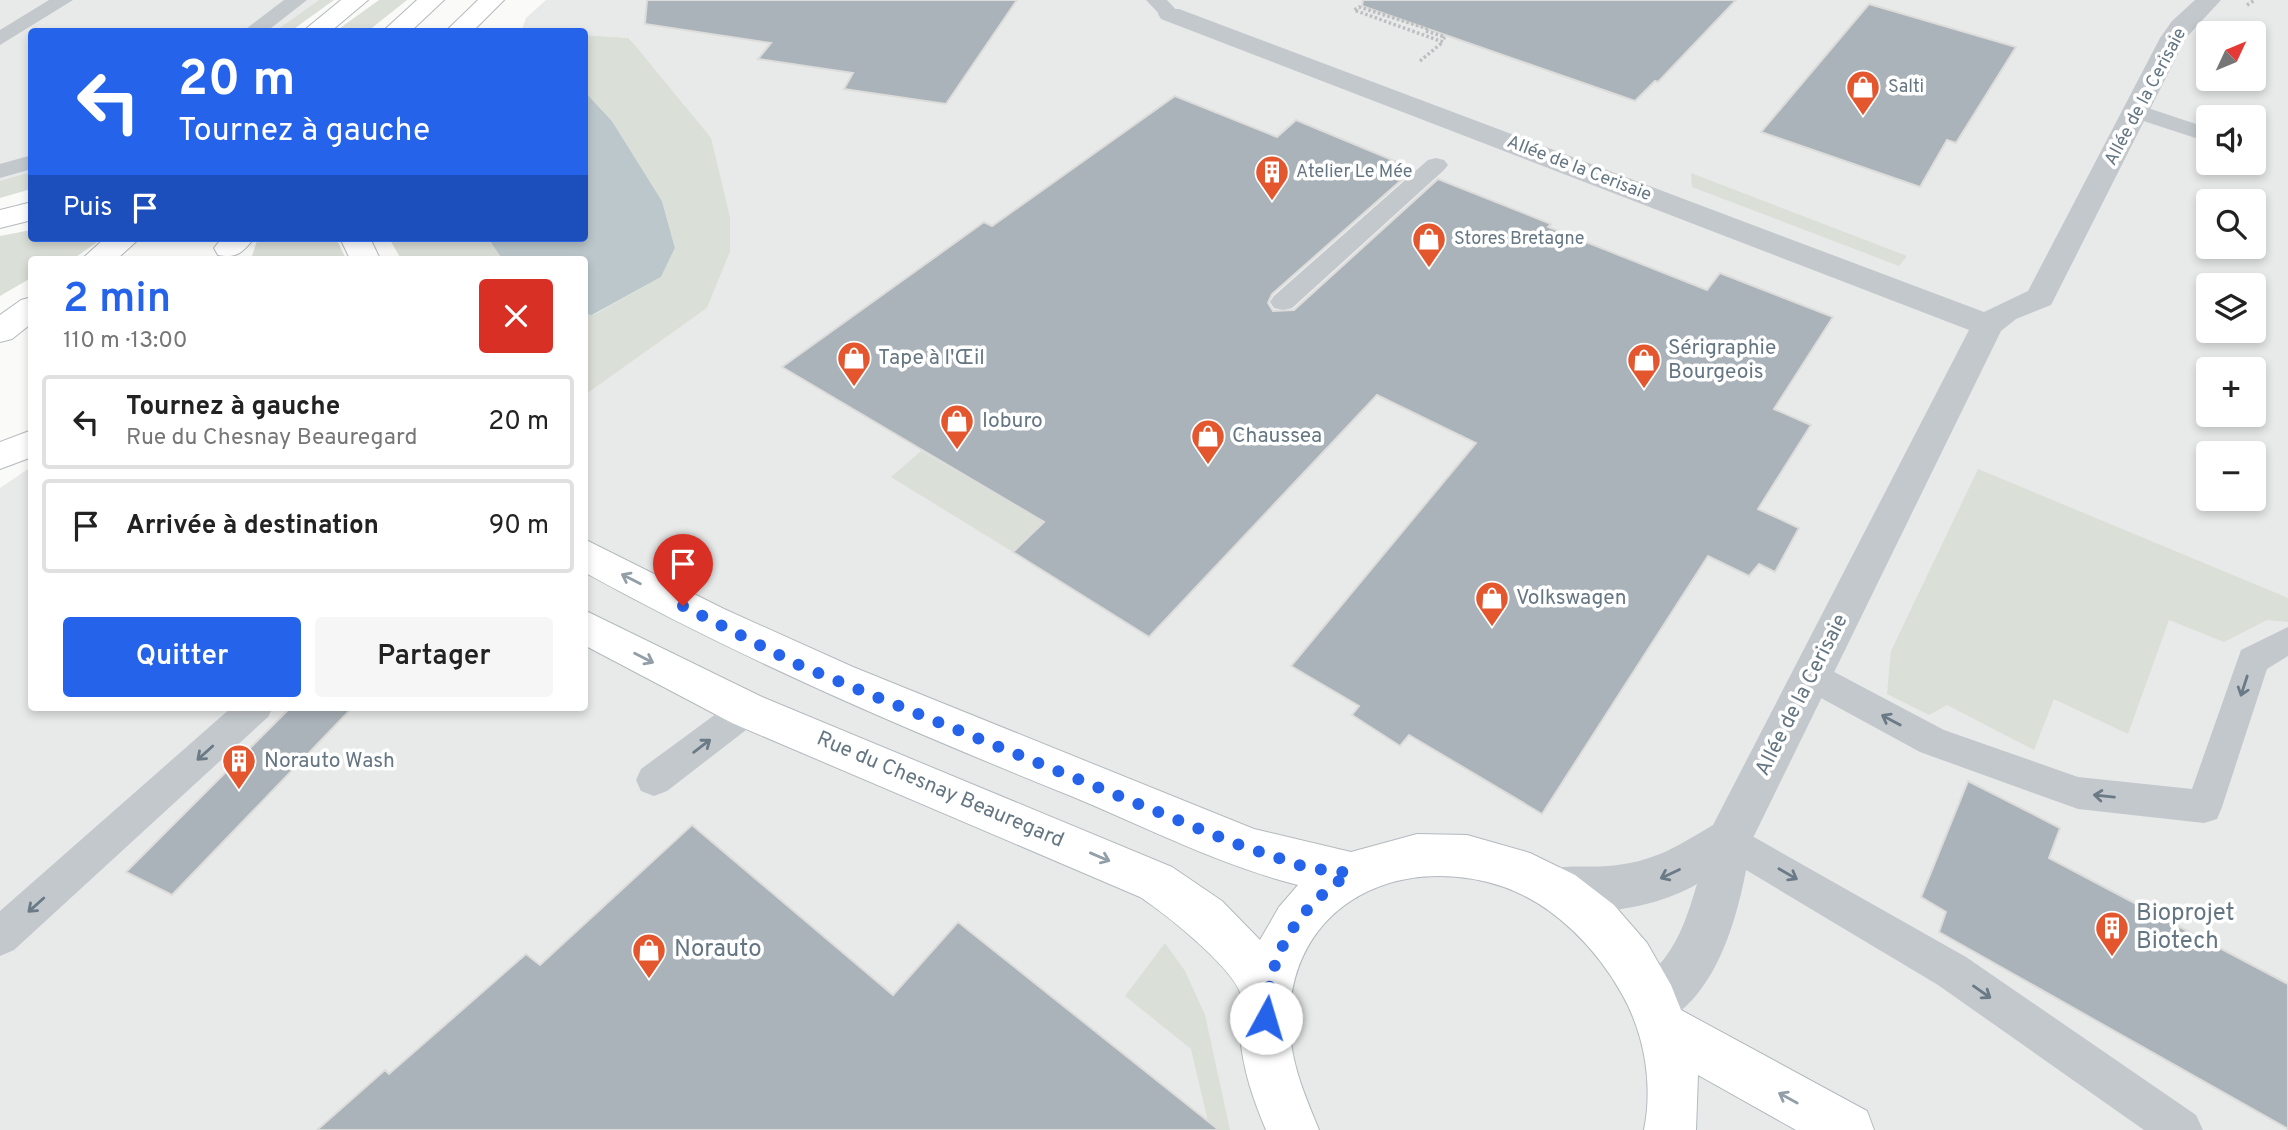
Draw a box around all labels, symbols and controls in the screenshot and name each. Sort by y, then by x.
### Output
north arrow [2196,21,2266,91]
map controls [2196,21,2266,511]
street label: Allée de la Cerisaie [2100,24,2192,170]
text: 20 m [178,51,295,113]
icon: left [63,56,154,147]
shop icon: Salti [1844,68,1882,117]
place label: Salti [1888,76,1924,99]
button: sound [2196,105,2266,175]
text: Tournez à gauche [178,112,430,152]
street label: Allée de la Cerisaie [1504,131,1654,207]
building icon: Atelier Le Mée [1253,153,1291,202]
place label: Atelier Le Mée [1296,161,1413,184]
icon: arrive [126,189,164,227]
button: search [2196,189,2266,259]
text: Puis [63,192,112,225]
shop icon: Stores Bretagne [1410,220,1448,269]
place label: Stores Bretagne [1454,228,1585,251]
button: layers [2196,273,2266,343]
text: 2 min [63,274,171,327]
button: close [479,279,553,353]
text: 110 m · 13:00 [63,327,188,356]
place label: Sérigraphie Bourgeois [1668,335,1776,386]
shop icon: Tape à l'Œil [835,339,873,388]
shop icon: Sérigraphie Bourgeois [1625,341,1663,390]
place label: Tape à l'Œil [878,345,985,372]
button: + [2196,357,2266,427]
text: Tournez à gauche [126,391,340,424]
shop icon: Ioburo [938,402,976,451]
icon: left [67,403,105,441]
text: 20 m [488,406,549,439]
place label: Ioburo [982,408,1043,435]
shop icon: Chaussea [1189,417,1227,466]
place label: Chaussea [1232,423,1322,450]
text: Rue du Chesnay Beauregard [126,424,417,453]
button: − [2196,441,2266,511]
icon: arrive [67,507,105,545]
text: Arrivée à destination [126,510,379,543]
text: 90 m [489,510,549,543]
pin [653,534,713,606]
icon: arrive [664,545,702,583]
one-way arrow [621,572,642,586]
shop icon: Volkswagen [1473,579,1511,628]
place label: Volkswagen [1516,585,1627,612]
street label: Allée de la Cerisaie [1750,609,1854,781]
button: Quitter [63,617,301,697]
button: Partager [315,617,553,697]
one-way arrow [634,652,654,666]
one-way arrow [2237,675,2250,697]
one-way arrow [1881,713,1902,726]
street label: Rue du Chesnay Beauregard [812,726,1068,854]
one-way arrow [692,739,711,754]
building icon: Norauto Wash [220,742,258,791]
one-way arrow [197,744,214,761]
place label: Norauto Wash [264,748,395,775]
one-way arrow [2093,789,2116,802]
one-way arrow [1088,852,1110,865]
one-way arrow [1777,867,1797,881]
one-way arrow [1660,868,1681,882]
one-way arrow [27,897,45,913]
place label: Bioprojet Biotech [2136,899,2235,957]
building icon: Bioprojet Biotech [2093,909,2131,958]
shop icon: Norauto [630,931,668,980]
place label: Norauto [674,935,762,965]
position arrow [1229,981,1303,1055]
one-way arrow [1972,985,1991,999]
one-way arrow [1778,1091,1798,1105]

